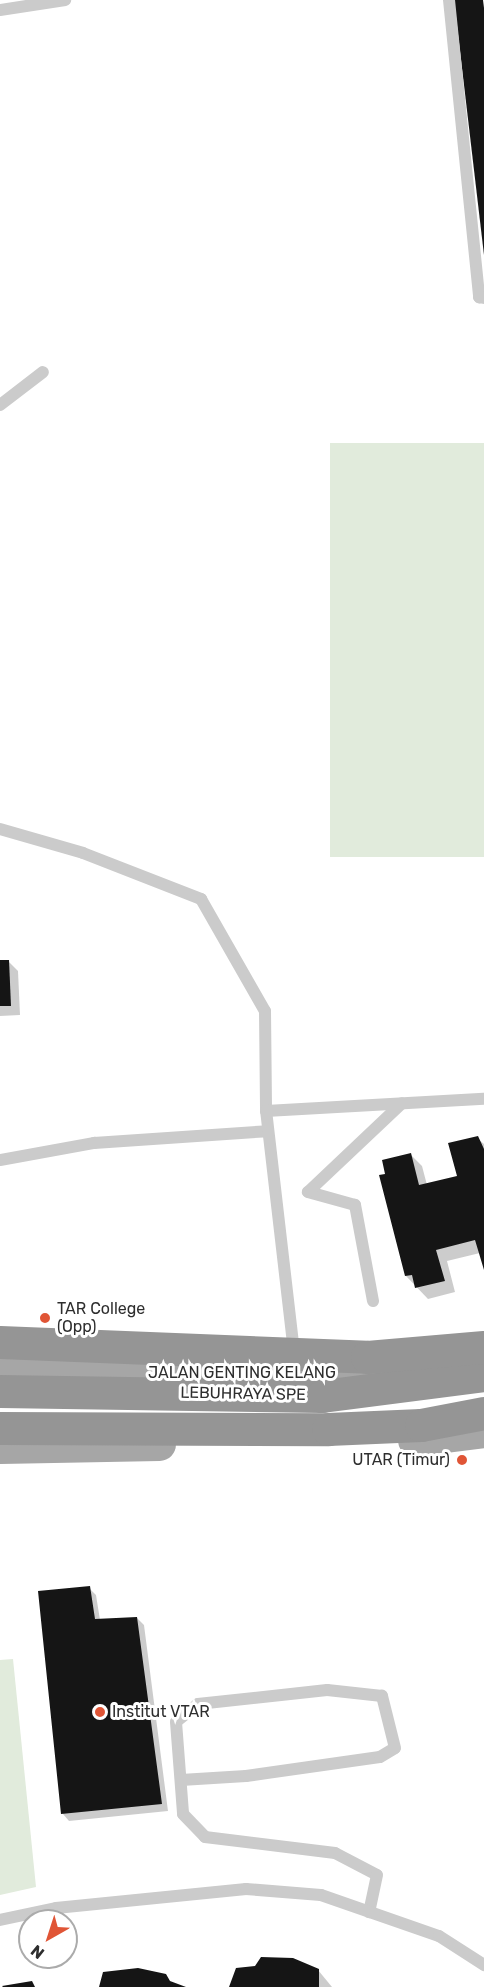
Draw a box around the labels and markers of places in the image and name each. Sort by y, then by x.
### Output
place label: TAR College (Opp) [57,1299,145,1337]
marker: TAR College (Opp) [38,1311,52,1325]
place label: UTAR (Timur) [352,1450,450,1470]
marker: UTAR (Timur) [455,1453,469,1467]
place label: Institut VTAR [112,1702,210,1722]
marker: Institut VTAR [93,1705,107,1719]

